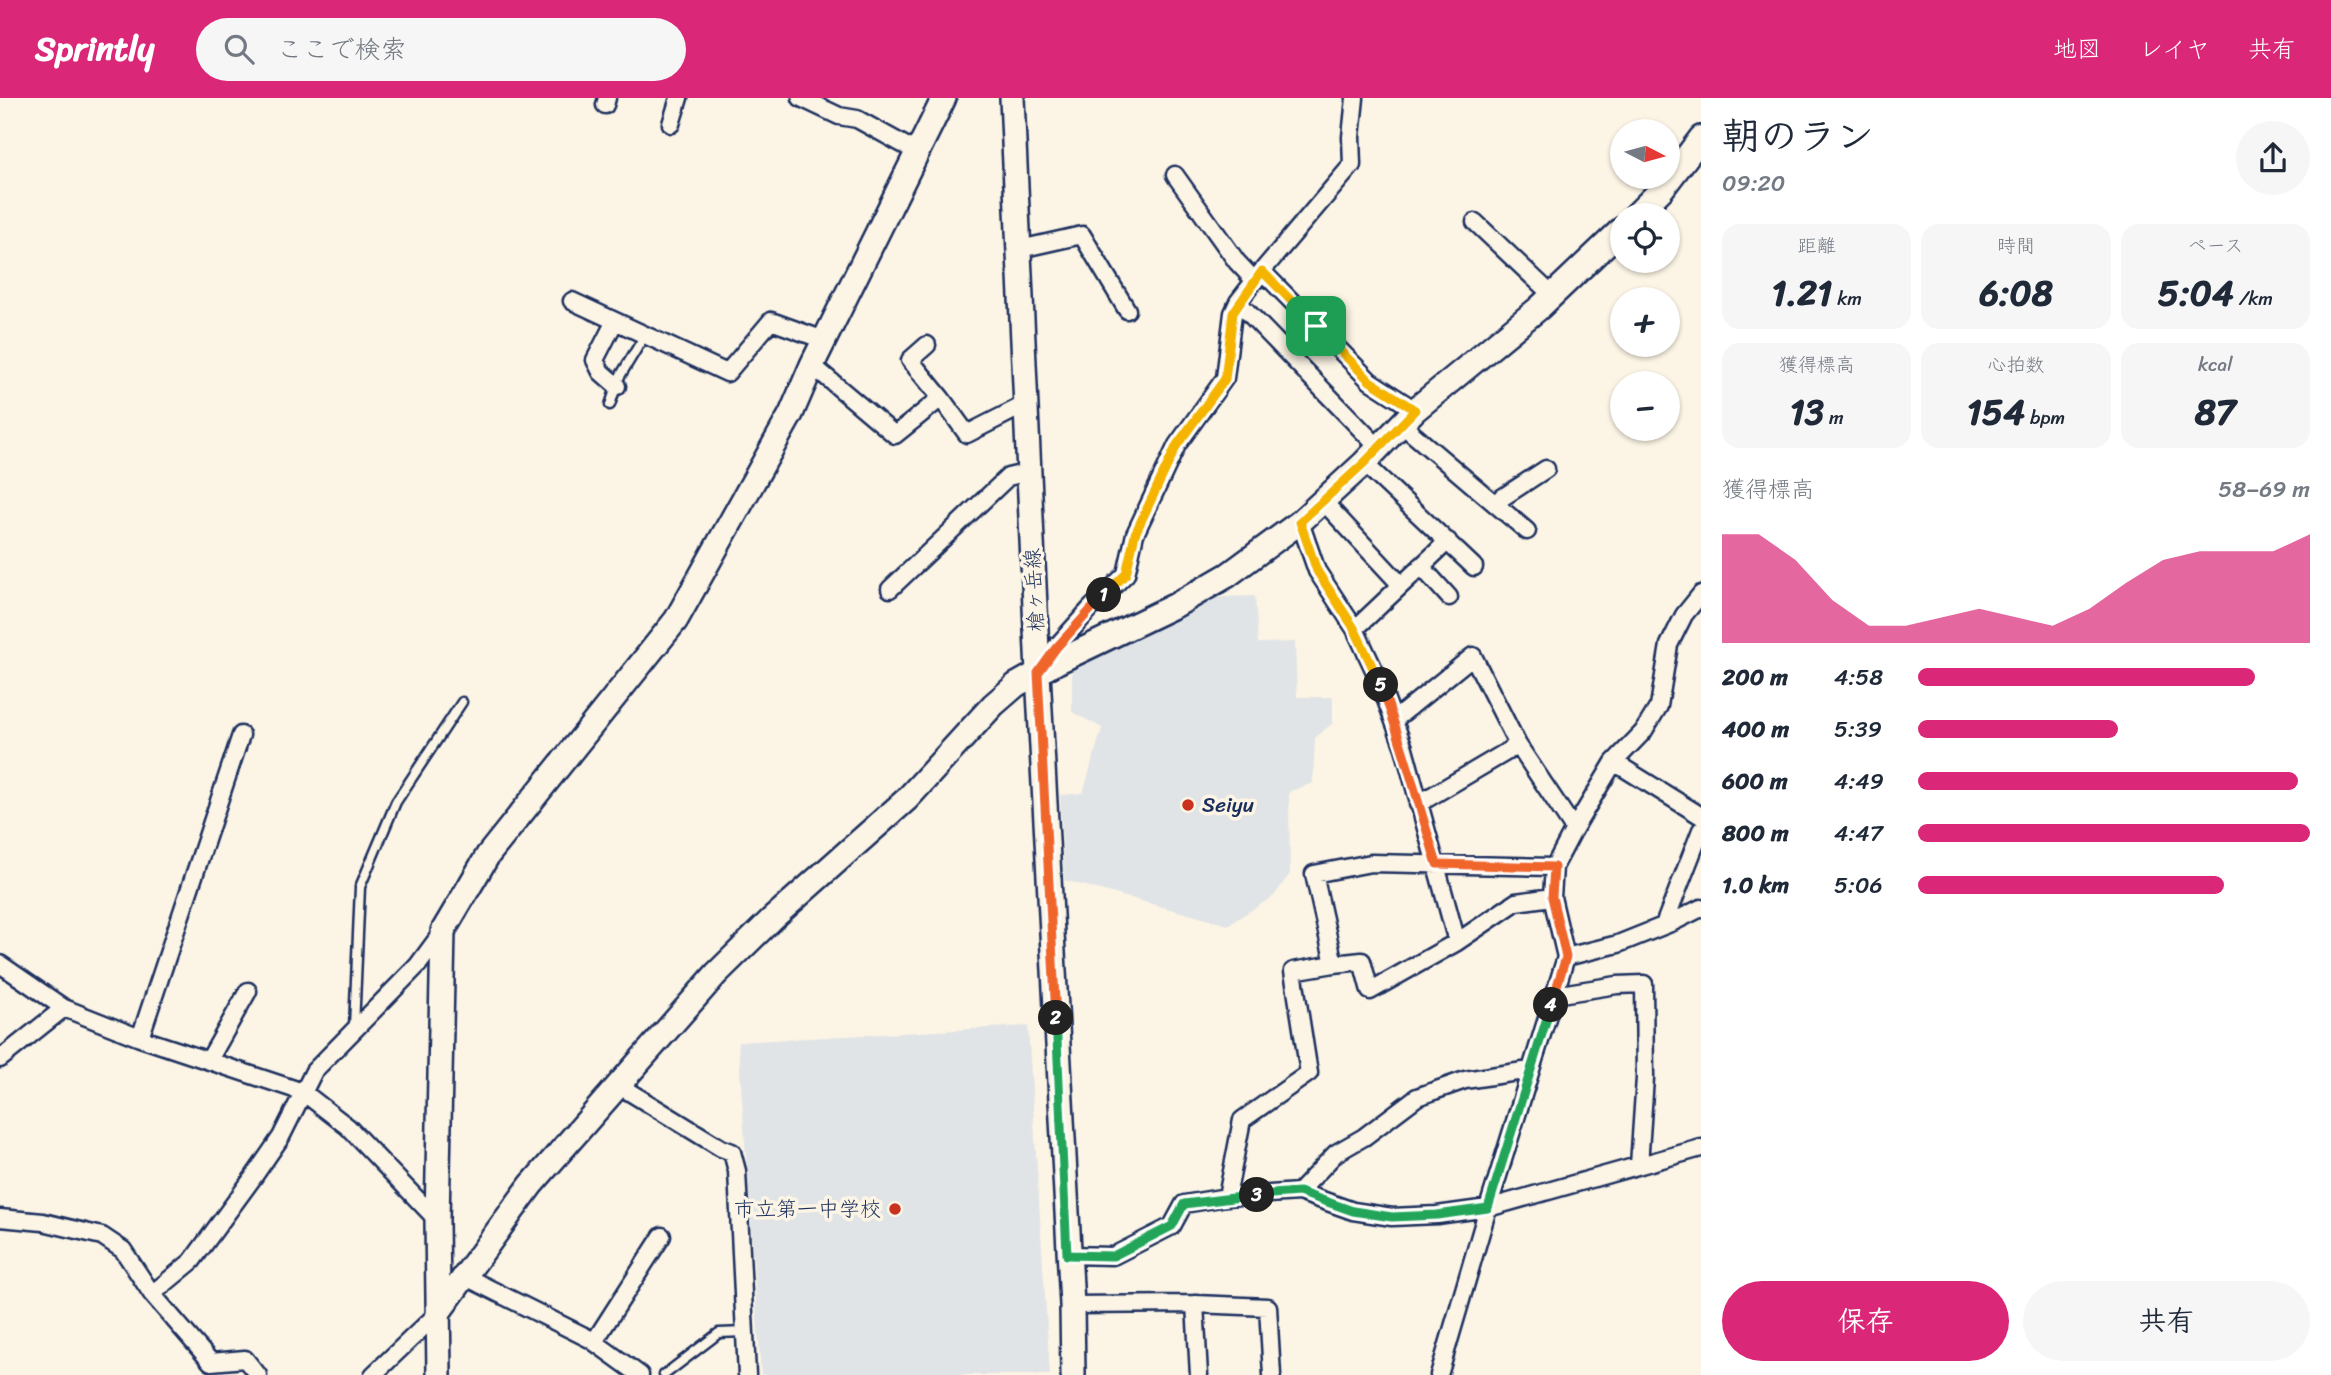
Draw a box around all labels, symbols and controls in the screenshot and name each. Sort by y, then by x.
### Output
search box [196,18,686,81]
text: Sprintly [35,20,154,78]
text: ここで検索 [276,26,406,72]
text: 地図 [2053,28,2101,70]
text: レイヤ [2139,28,2210,70]
text: 共有 [2248,28,2296,70]
icon: search [220,30,258,68]
text: 朝のラン [1722,103,1874,170]
north arrow [1610,119,1680,189]
map controls [1610,119,1680,441]
button: share [2236,121,2310,195]
text: 09:20 [1722,163,1785,204]
button: locate [1610,203,1680,273]
text: 距離 [1798,229,1836,262]
text: 時間 [1997,229,2035,262]
text: ペース [2187,229,2243,262]
text: 1.21 [1771,262,1832,324]
text: 6:08 [1979,262,2053,324]
text: 5:04 [2158,262,2234,324]
text: km [1832,282,1862,315]
text: /km [2234,282,2273,315]
button: + [1610,287,1680,357]
pin [1286,296,1346,356]
icon: arrive [1297,307,1335,345]
text: 獲得標高 [1779,348,1855,381]
text: 心拍数 [1987,348,2045,381]
text: kcal [2198,348,2233,381]
button: − [1610,371,1680,441]
text: 13 [1790,381,1824,443]
text: 154 [1967,381,2025,443]
text: 87 [2195,381,2236,443]
text: m [1824,401,1844,434]
text: bpm [2025,401,2065,434]
text: 獲得標高 [1722,469,1814,510]
text: 58–69 m [2218,469,2310,510]
street label: 槍ヶ岳線 [1013,547,1055,633]
pin: 1 [1086,578,1122,612]
text: 1 [1099,578,1108,611]
text: 200 m [1722,657,1788,698]
text: 4:58 [1834,657,1883,698]
pin: 5 [1364,668,1398,702]
text: 5 [1375,668,1386,701]
text: 400 m [1722,709,1789,750]
text: 5:39 [1834,709,1882,750]
text: 600 m [1722,761,1788,802]
text: 4:49 [1834,761,1884,802]
place label: Seiyu [1202,786,1254,824]
marker: Seiyu [1180,797,1196,813]
text: 800 m [1722,813,1789,854]
text: 4:47 [1834,813,1883,854]
text: 1.0 km [1722,865,1789,906]
text: 5:06 [1834,865,1883,906]
pin: 4 [1534,988,1568,1023]
text: 4 [1545,988,1556,1021]
pin: 2 [1038,1000,1074,1035]
text: 2 [1050,1001,1061,1034]
pin: 3 [1240,1178,1274,1212]
text: 3 [1251,1178,1262,1211]
place label: 市立第一中学校 [734,1190,881,1228]
marker: 市立第一中学校 [887,1201,903,1217]
button: 保存 [1722,1281,2009,1361]
button: 共有 [2023,1281,2310,1361]

